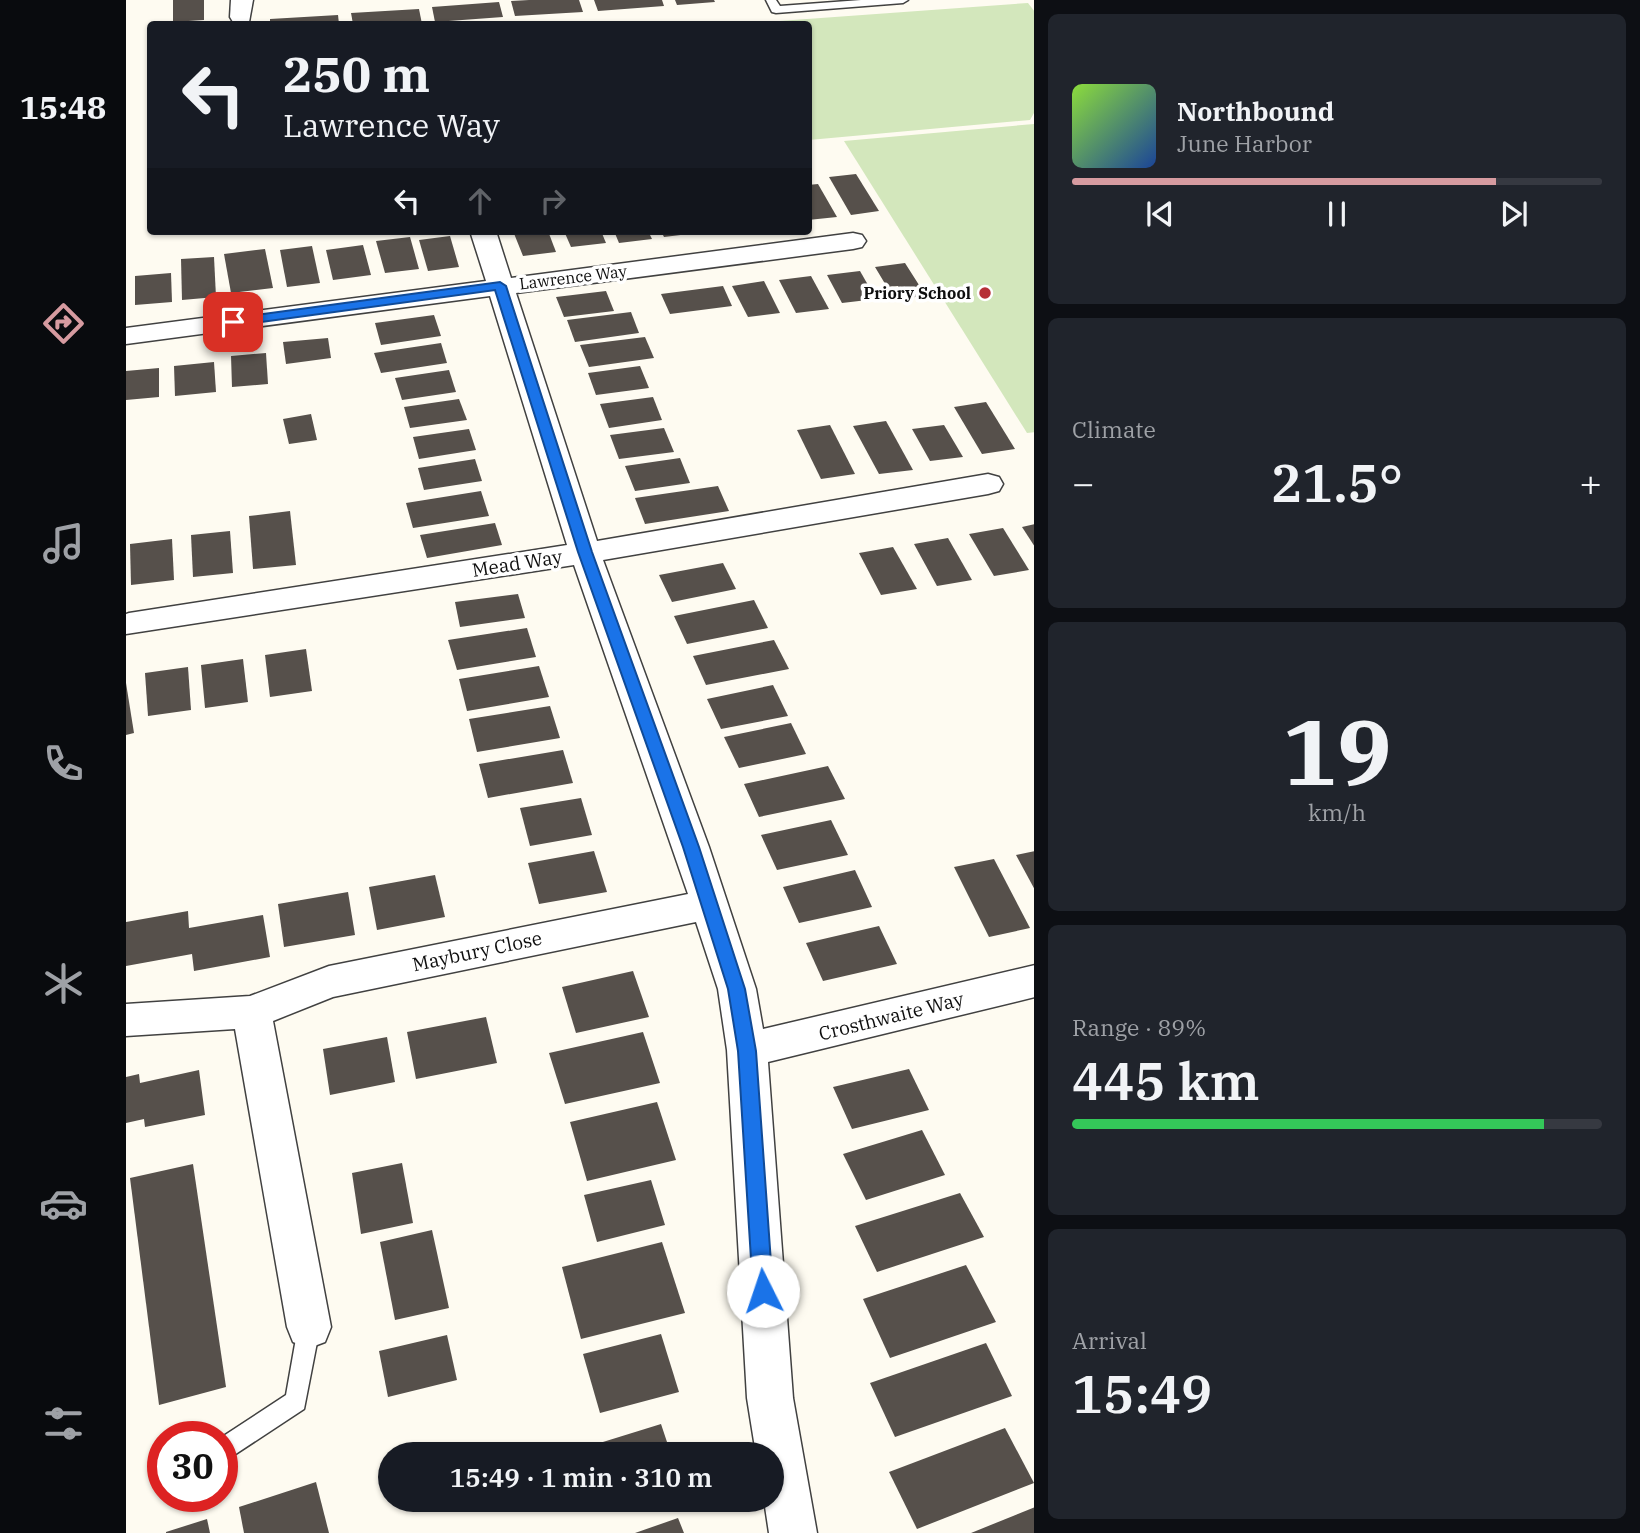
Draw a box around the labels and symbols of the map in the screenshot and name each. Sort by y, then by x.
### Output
street label: Lawrence Way [518,260,628,294]
place label: Priory School [863,283,971,303]
marker: Priory School [977,285,993,301]
pin [203,292,263,352]
street label: Mead Way [470,544,565,582]
street label: Maybury Close [410,926,544,976]
street label: Crosthwaite Way [816,986,967,1046]
position arrow [726,1254,800,1328]
speed limit sign: 30 [147,1421,238,1512]

